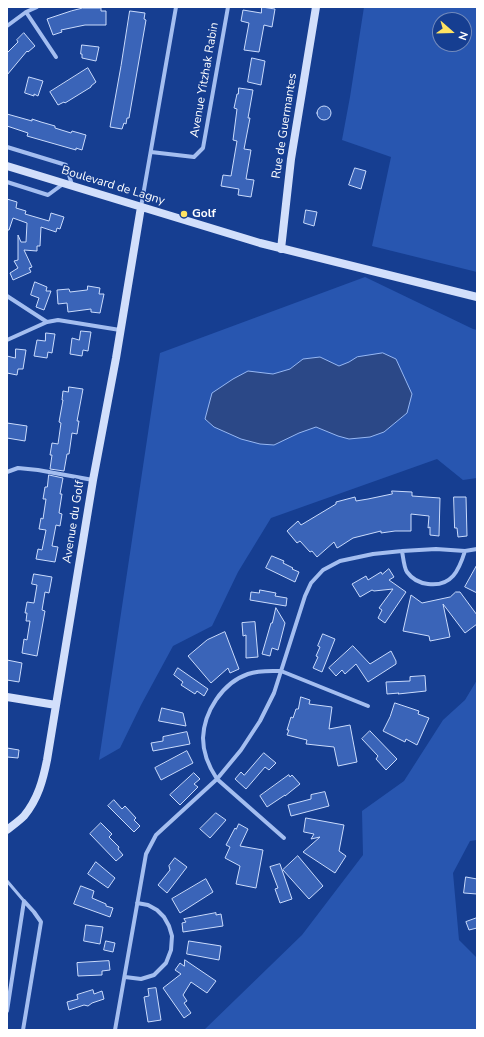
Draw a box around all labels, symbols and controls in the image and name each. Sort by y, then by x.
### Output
north arrow [432,12,472,52]
street label: Avenue Yitzhak Rabin [188,21,222,139]
text: N [454,29,471,42]
street label: Rue de Guermantes [270,72,300,180]
street label: Boulevard de Lagny [60,163,166,209]
place label: Golf [192,207,216,221]
marker: Golf [179,209,189,219]
street label: Avenue du Golf [60,480,88,564]

